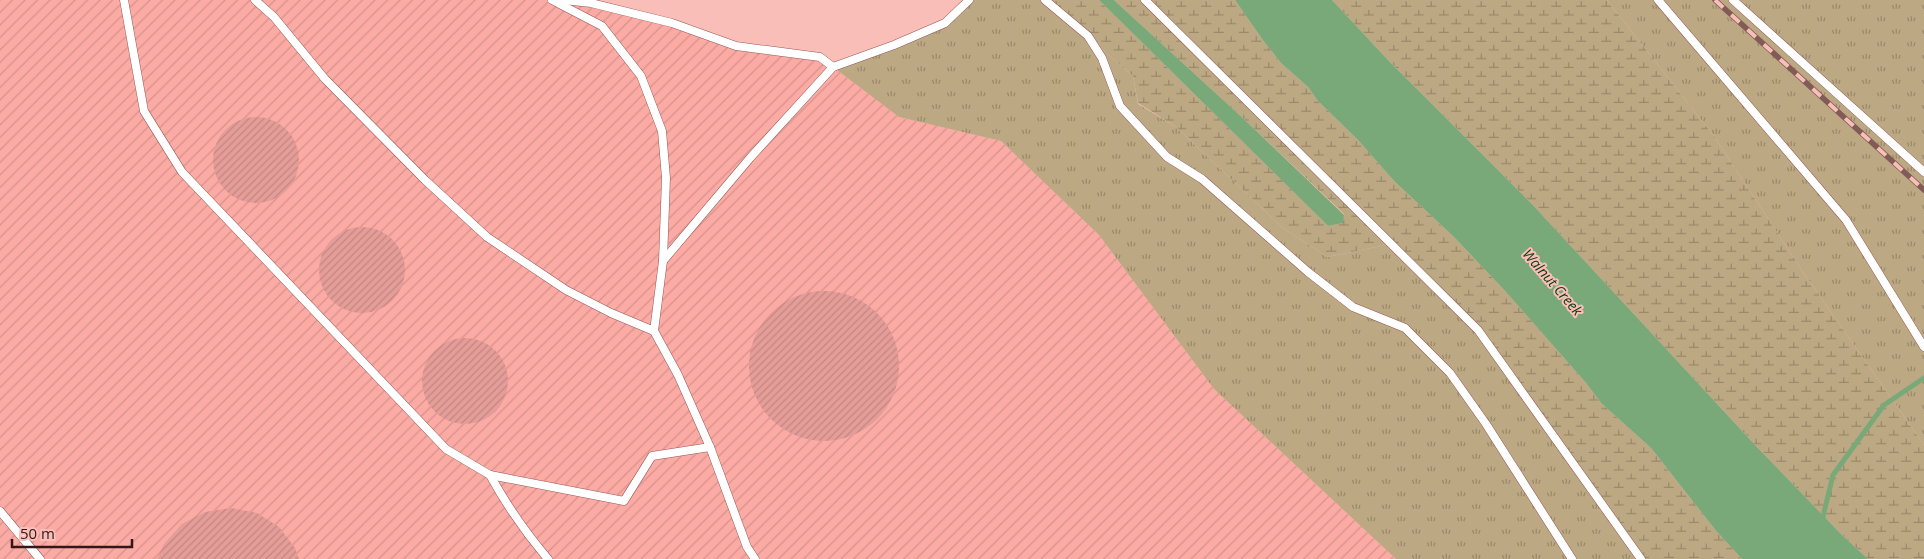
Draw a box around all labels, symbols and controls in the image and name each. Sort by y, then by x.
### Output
water label: Walnut Creek [1519,245,1588,320]
scale bar [12,516,132,548]
text: 50 m [20,523,55,543]

